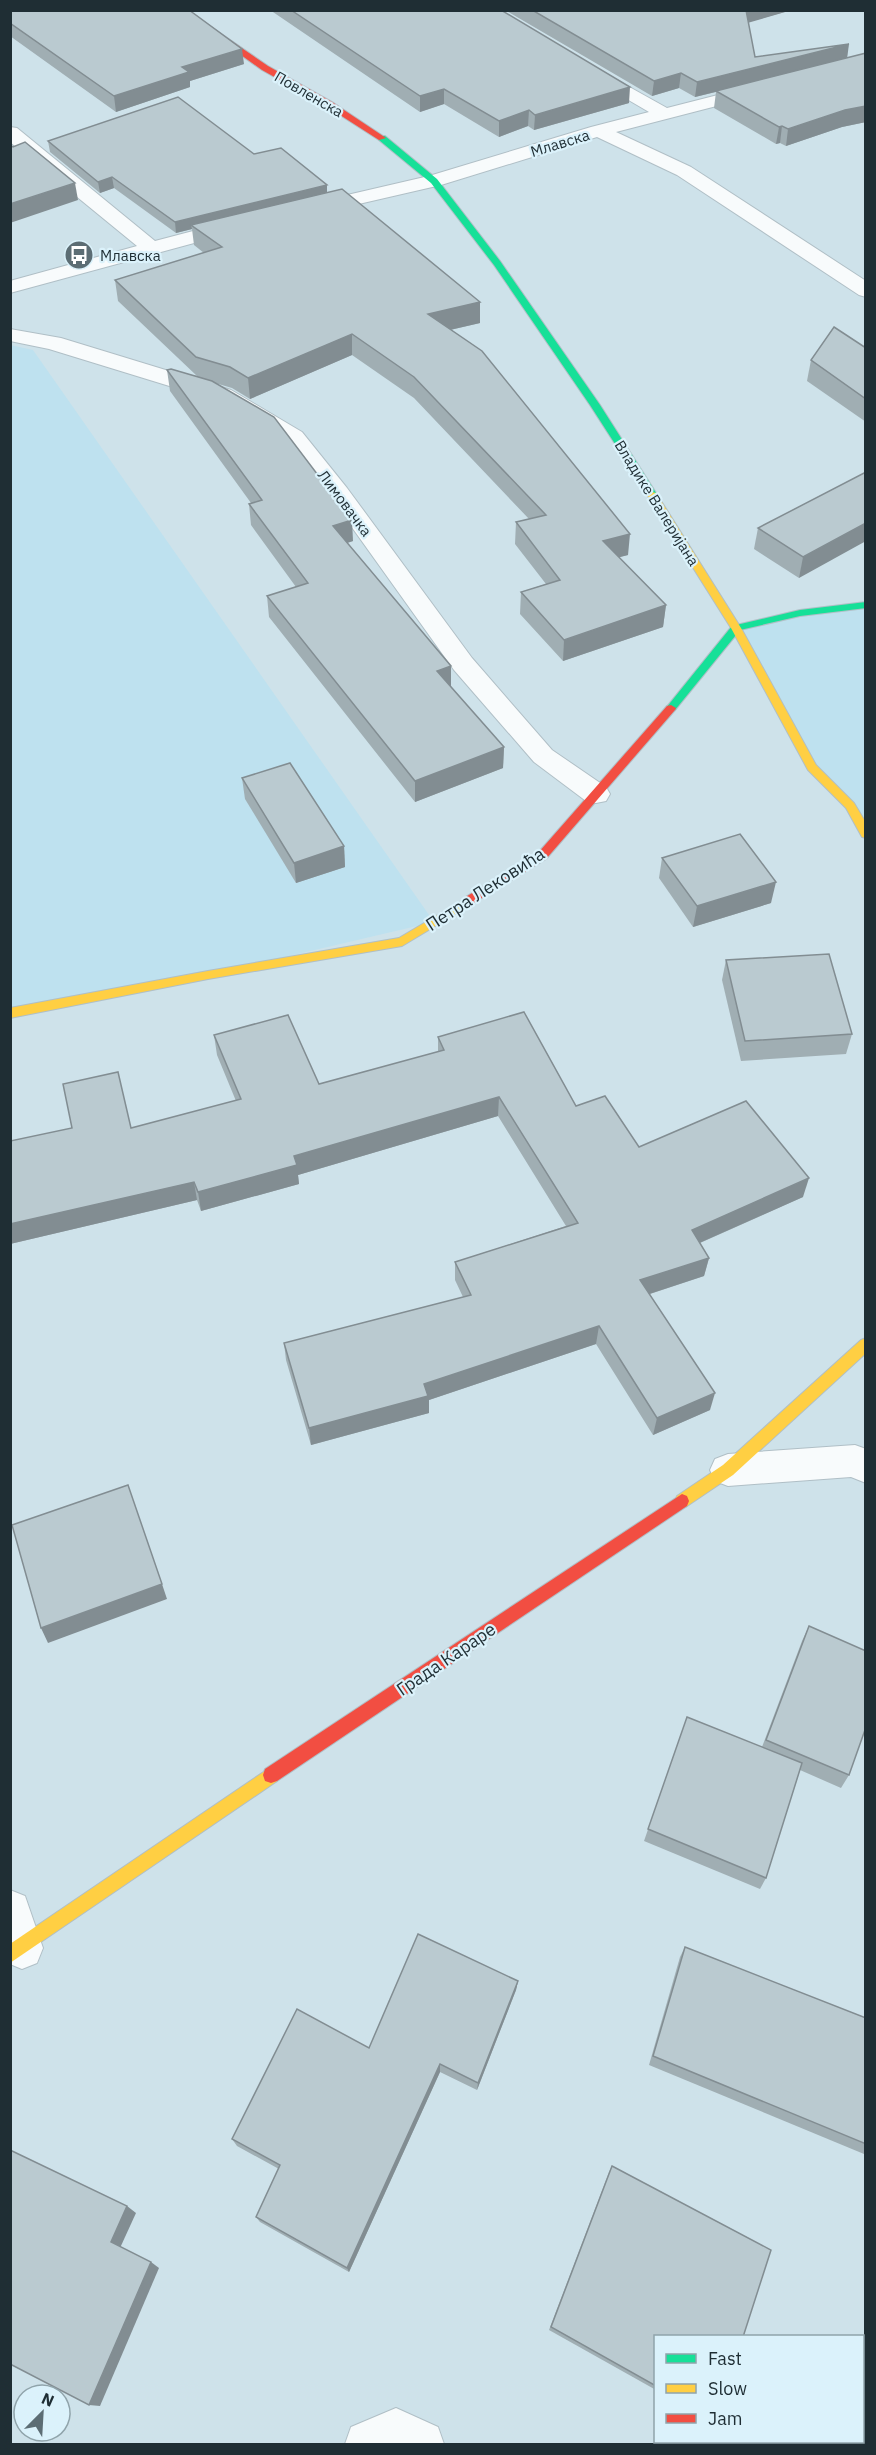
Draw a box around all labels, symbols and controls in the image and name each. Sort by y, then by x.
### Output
street label: Повленска [271,67,347,121]
street label: Млавска [528,125,592,161]
bus stop icon: Млавска [63,239,95,271]
place label: Млавска [100,246,161,265]
street label: Владике Валеријана [611,437,703,569]
street label: Лимовачка [314,466,376,540]
street label: Петра Лековића [421,842,549,936]
street label: Града Караре [392,1617,500,1701]
legend [654,2335,864,2443]
text: Fast [708,2347,742,2370]
text: Slow [708,2377,747,2400]
north arrow [12,2383,72,2443]
text: N [39,2388,57,2411]
text: Jam [708,2407,743,2430]

